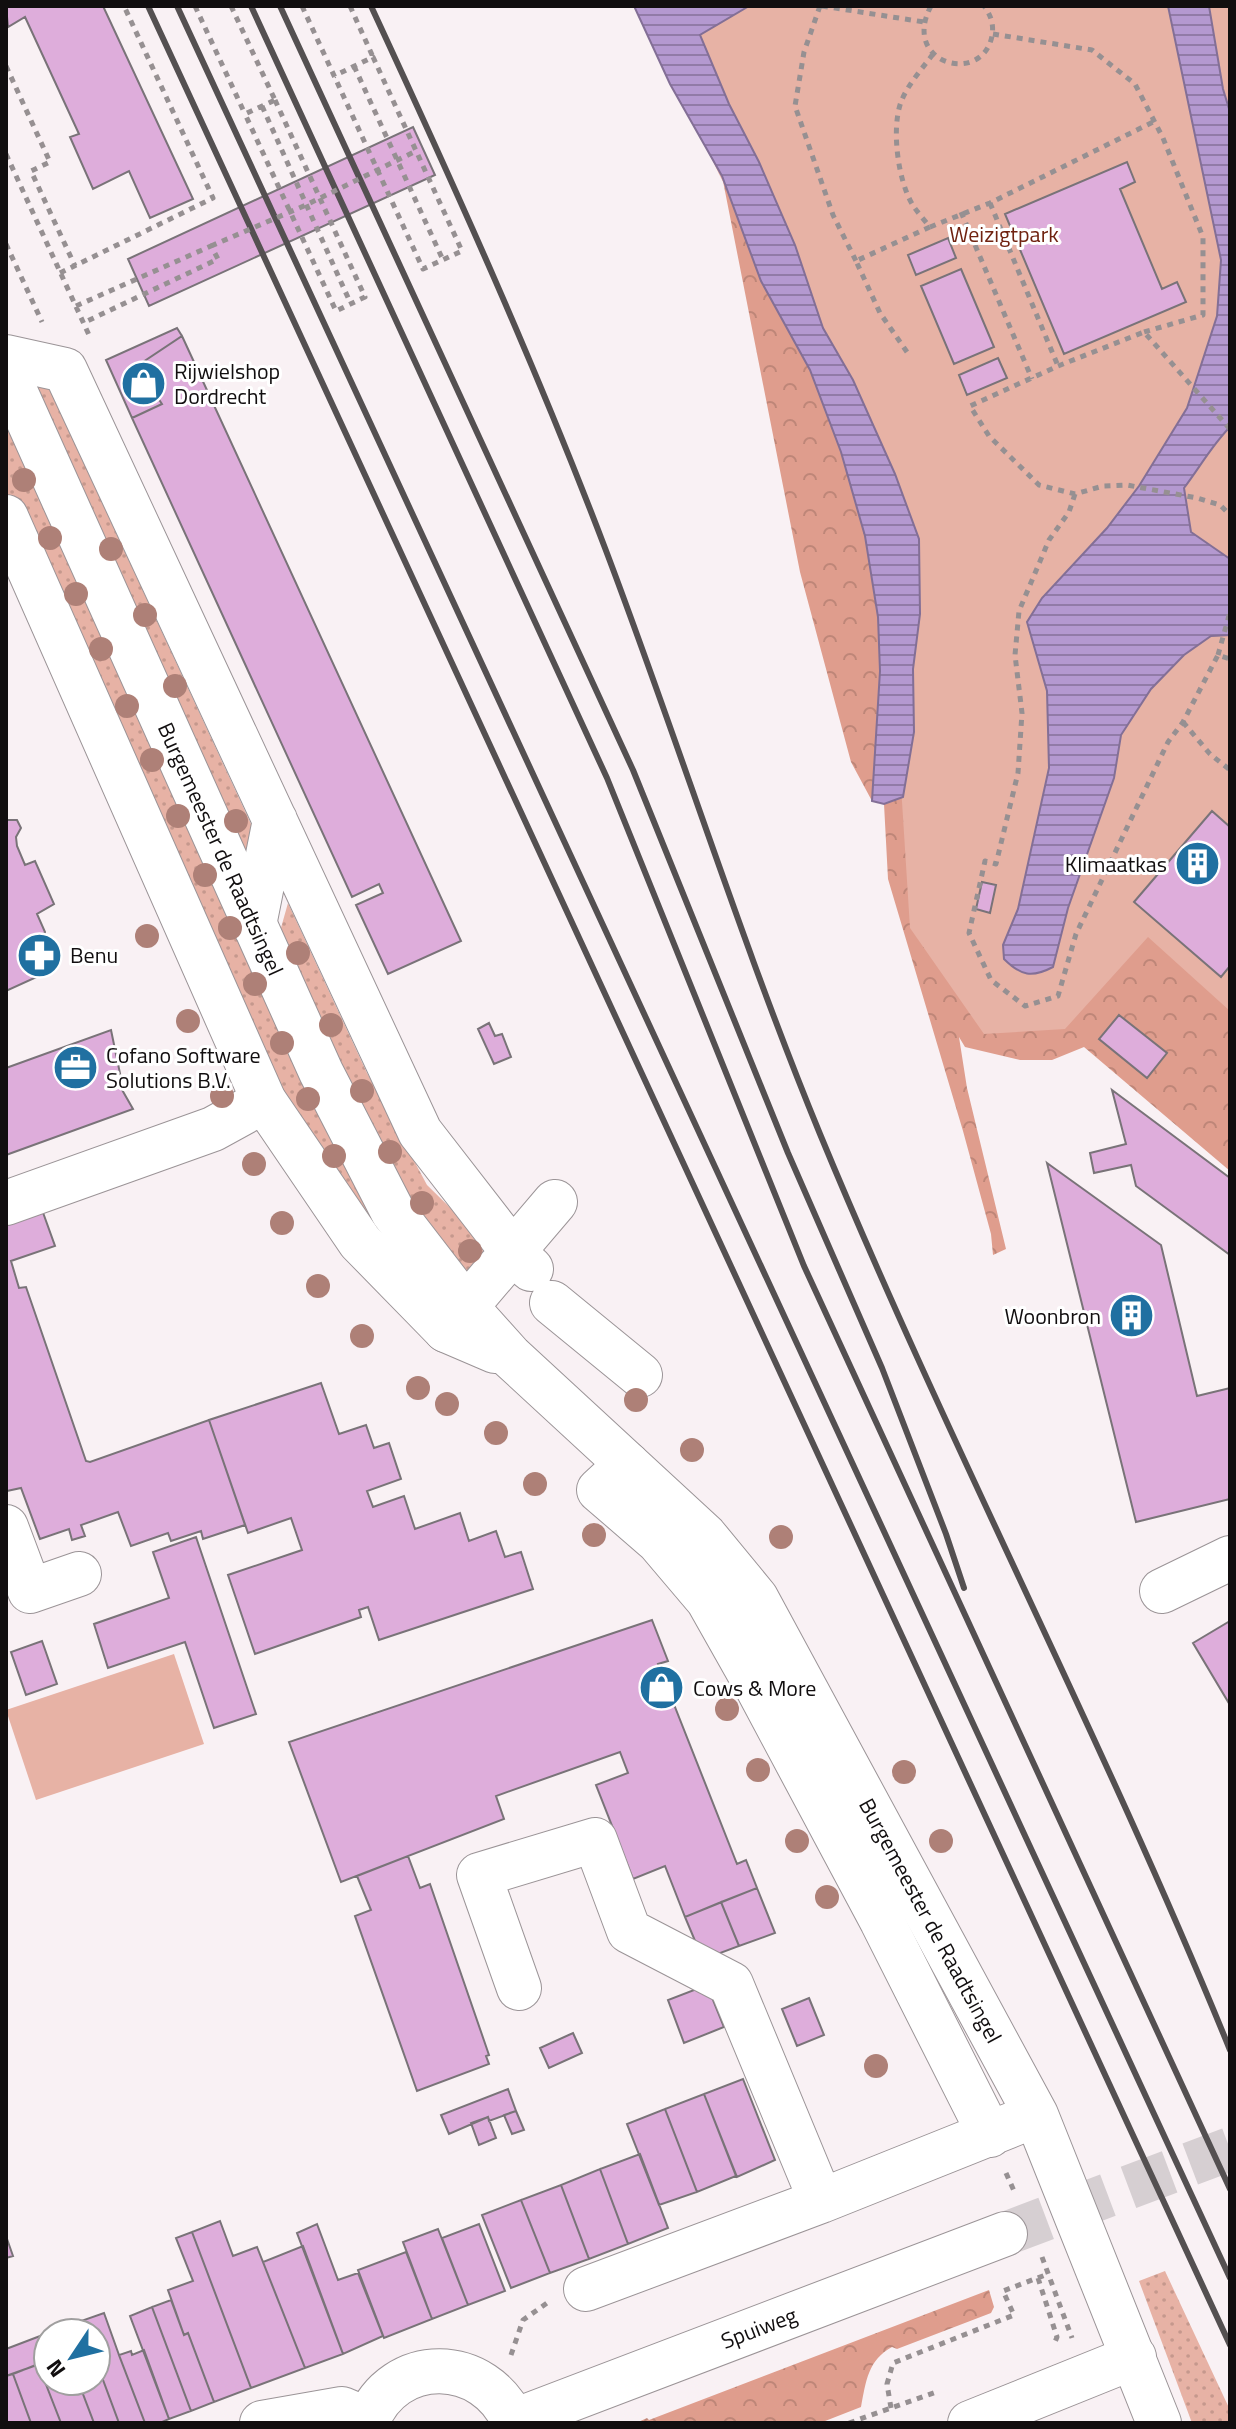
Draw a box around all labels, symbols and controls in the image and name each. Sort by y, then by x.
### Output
park label: Weizigtpark [949,217,1059,251]
place label: Rijwielshop Dordrecht [174,354,280,413]
shop icon: Rijwielshop Dordrecht [119,360,167,408]
street label: Burgemeester de Raadtsingel [149,717,293,981]
building icon: Klimaatkas [1174,840,1222,888]
place label: Klimaatkas [1065,847,1167,881]
pharmacy icon: Benu [15,931,63,979]
place label: Benu [70,938,118,972]
place label: Cofano Software Solutions B.V. [106,1038,261,1097]
office icon: Cofano Software Solutions B.V. [51,1044,99,1092]
building icon: Woonbron [1108,1292,1156,1340]
place label: Woonbron [1005,1299,1101,1333]
shop icon: Cows & More [638,1664,686,1712]
place label: Cows & More [693,1671,816,1705]
street label: Burgemeester de Raadtsingel [850,1792,1011,2049]
street label: Spuiweg [716,2298,802,2358]
north arrow [32,2317,112,2397]
text: N [37,2352,74,2384]

